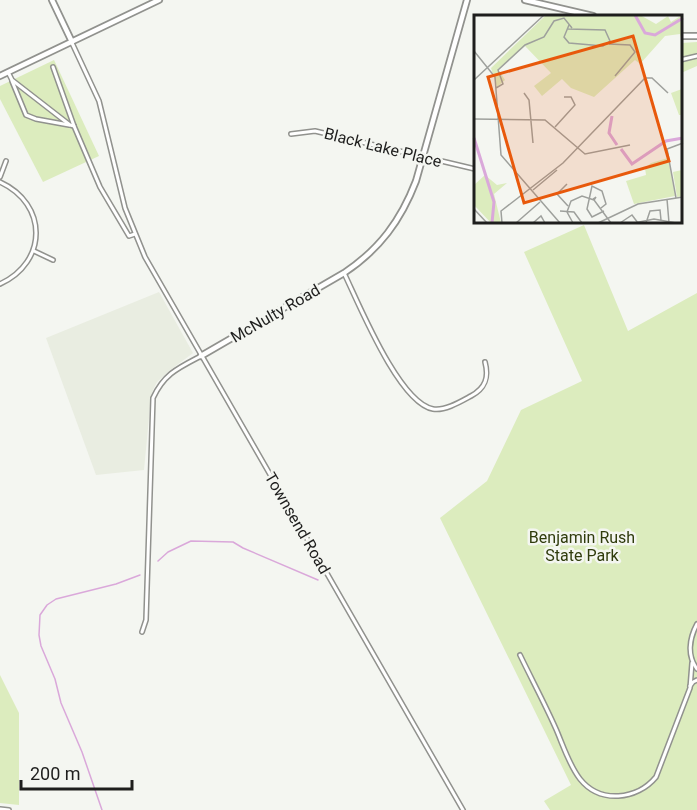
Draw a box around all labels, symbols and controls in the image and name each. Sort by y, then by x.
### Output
inset map [474,15,682,224]
street label: Black Lake Place [322,124,444,171]
street label: McNulty Road [227,280,323,347]
street label: Townsend Road [261,469,334,577]
park label: Benjamin Rush State Park [529,528,635,565]
scale bar [21,753,132,791]
text: 200 m [30,763,81,784]

